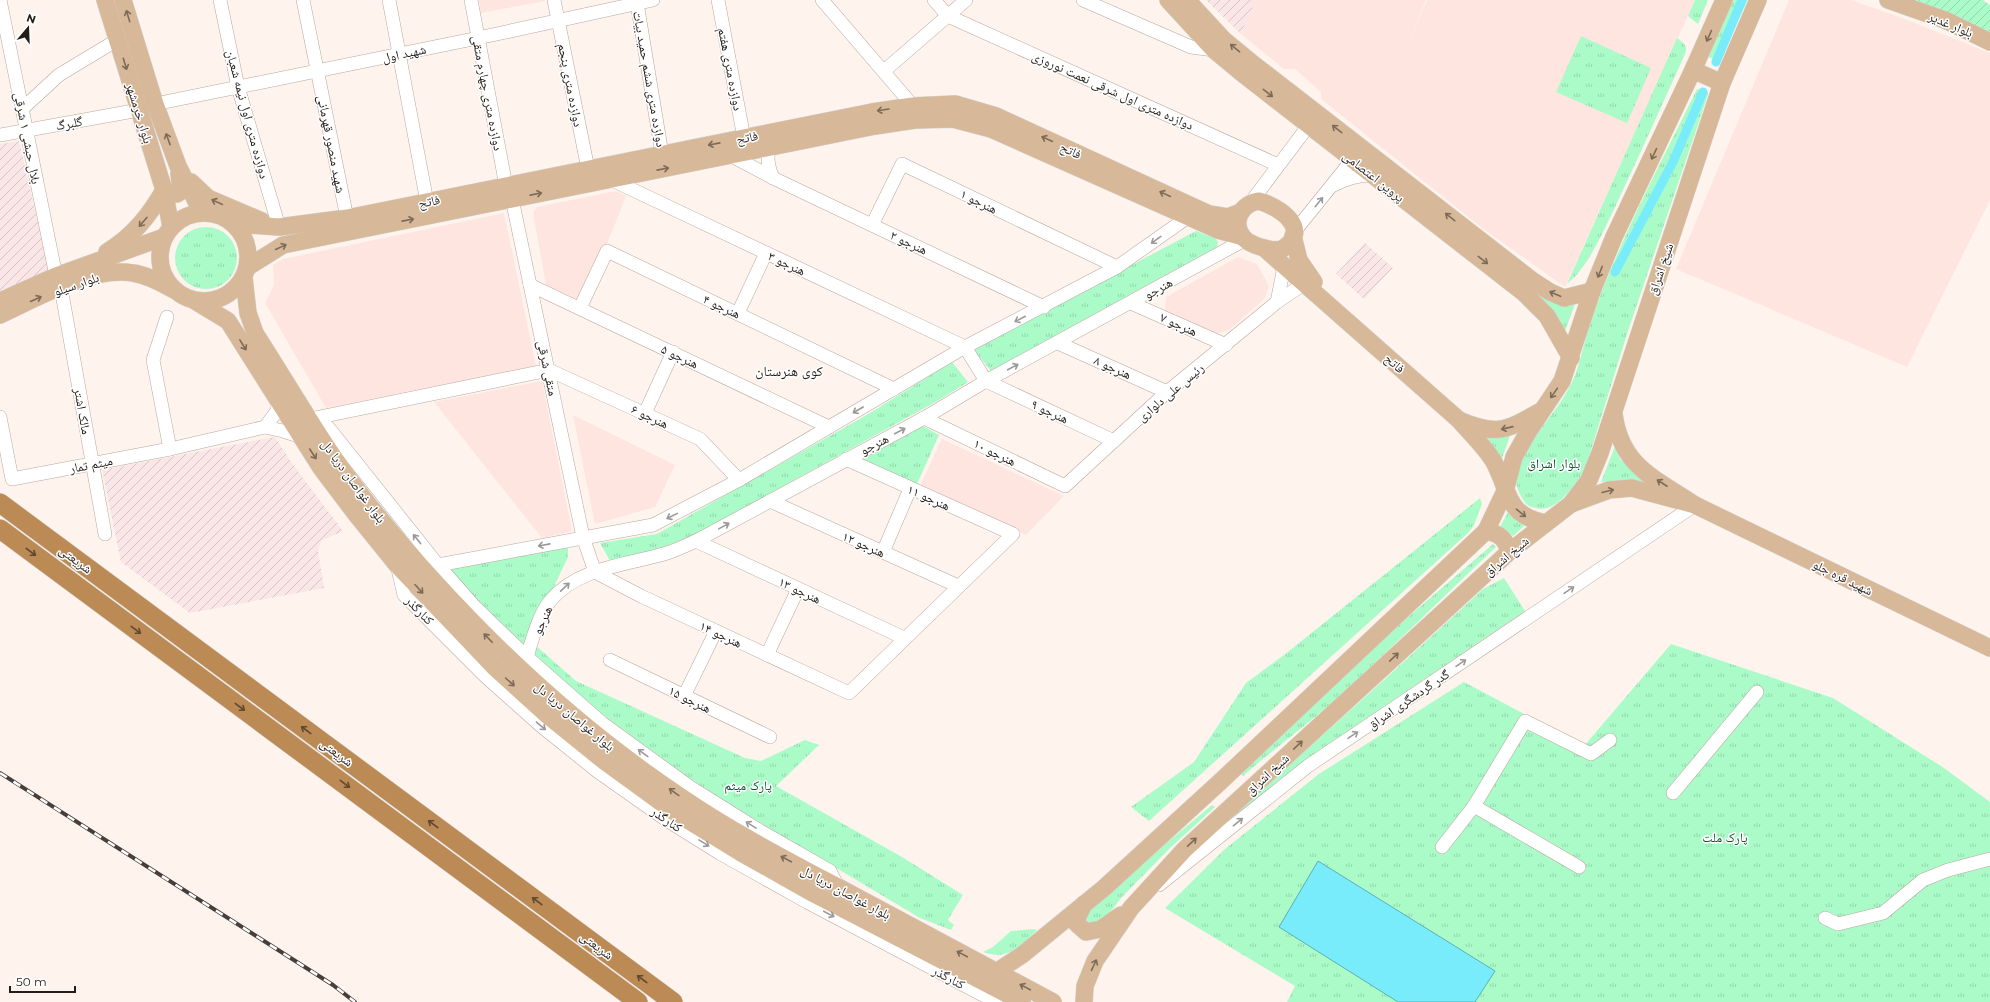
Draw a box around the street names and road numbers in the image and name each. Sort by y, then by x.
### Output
street label: بلوار غدیر [1925,7,1976,41]
street label: دوازده متری ششم حمید بیات [629,10,670,148]
street label: دوازده متری هفتم [714,26,747,112]
street label: دوازده متری چهارم متقی [468,34,507,152]
street label: شهید اول [380,41,428,66]
street label: دوازده متری پنجم [554,42,587,128]
street label: دوازده متری اول شرقی نعمت نوروزی [1029,47,1196,134]
street label: دوازده متری اول نیمه شعبان [222,48,273,180]
street label: بلوار خرمشهر [122,80,157,146]
street label: بلال حبشی ۱ شرقی [10,91,45,185]
street label: شهید منصور قهرمانی [314,94,349,195]
street label: گلبرگ [54,113,84,134]
street label: فاتح [735,127,760,149]
street label: فاتح [1057,138,1084,164]
street label: پروین اعتصامی [1339,147,1408,206]
street label: هنرجو ۱ [957,185,1000,218]
street label: فاتح [417,191,442,213]
street label: هنرجو ۲ [887,226,930,258]
street label: شیخ اشراق [1644,241,1678,298]
street label: هنرجو ۳ [765,247,808,279]
street label: بلوار سیلو [51,269,101,300]
street label: هنرجو [1141,274,1175,303]
street label: هنرجو ۴ [700,290,743,322]
street label: هنرجو ۷ [1157,309,1200,340]
street label: متقی شرقی [533,339,562,397]
street label: هنرجو ۵ [658,340,701,372]
street label: فاتح [1380,350,1408,378]
street label: هنرجو ۸ [1091,352,1134,383]
street label: رئیس علی دلواری [1133,359,1207,425]
street label: مالک اشتر [70,385,95,436]
street label: هنرجو ۹ [1028,395,1071,427]
street label: هنرجو ۶ [628,400,671,432]
street label: هنرجو [857,430,891,459]
street label: هنرجو ۱۰ [971,435,1019,470]
street label: بلوار غواصان دریا دل [318,436,390,526]
street label: میثم تمار [67,452,114,477]
street label: هنرجو ۱۱ [905,481,953,514]
street label: هنرجو ۱۲ [840,528,888,561]
street label: شیخ اشراق [1480,533,1533,581]
street label: شریعتی [56,541,96,577]
street label: شهید قره جلو [1810,556,1876,599]
street label: هنرجو ۱۳ [776,573,824,608]
street label: کنارگذر [401,591,438,629]
street label: هنرجو [528,603,556,637]
street label: هنرجو ۱۴ [697,617,745,652]
street label: گدر گردشگری اشراق [1364,665,1453,733]
street label: بلوار غواصان دریا دل [531,678,618,755]
street label: هنرجو ۱۵ [666,682,714,717]
street label: شریعتی [317,734,357,770]
street label: شیخ اشراق [1242,750,1293,800]
street label: کنارگذر [647,802,686,836]
street label: بلوار غواصان دریا دل [798,862,894,923]
street label: شریعتی [577,927,617,963]
street label: کنارگذر [929,961,968,993]

